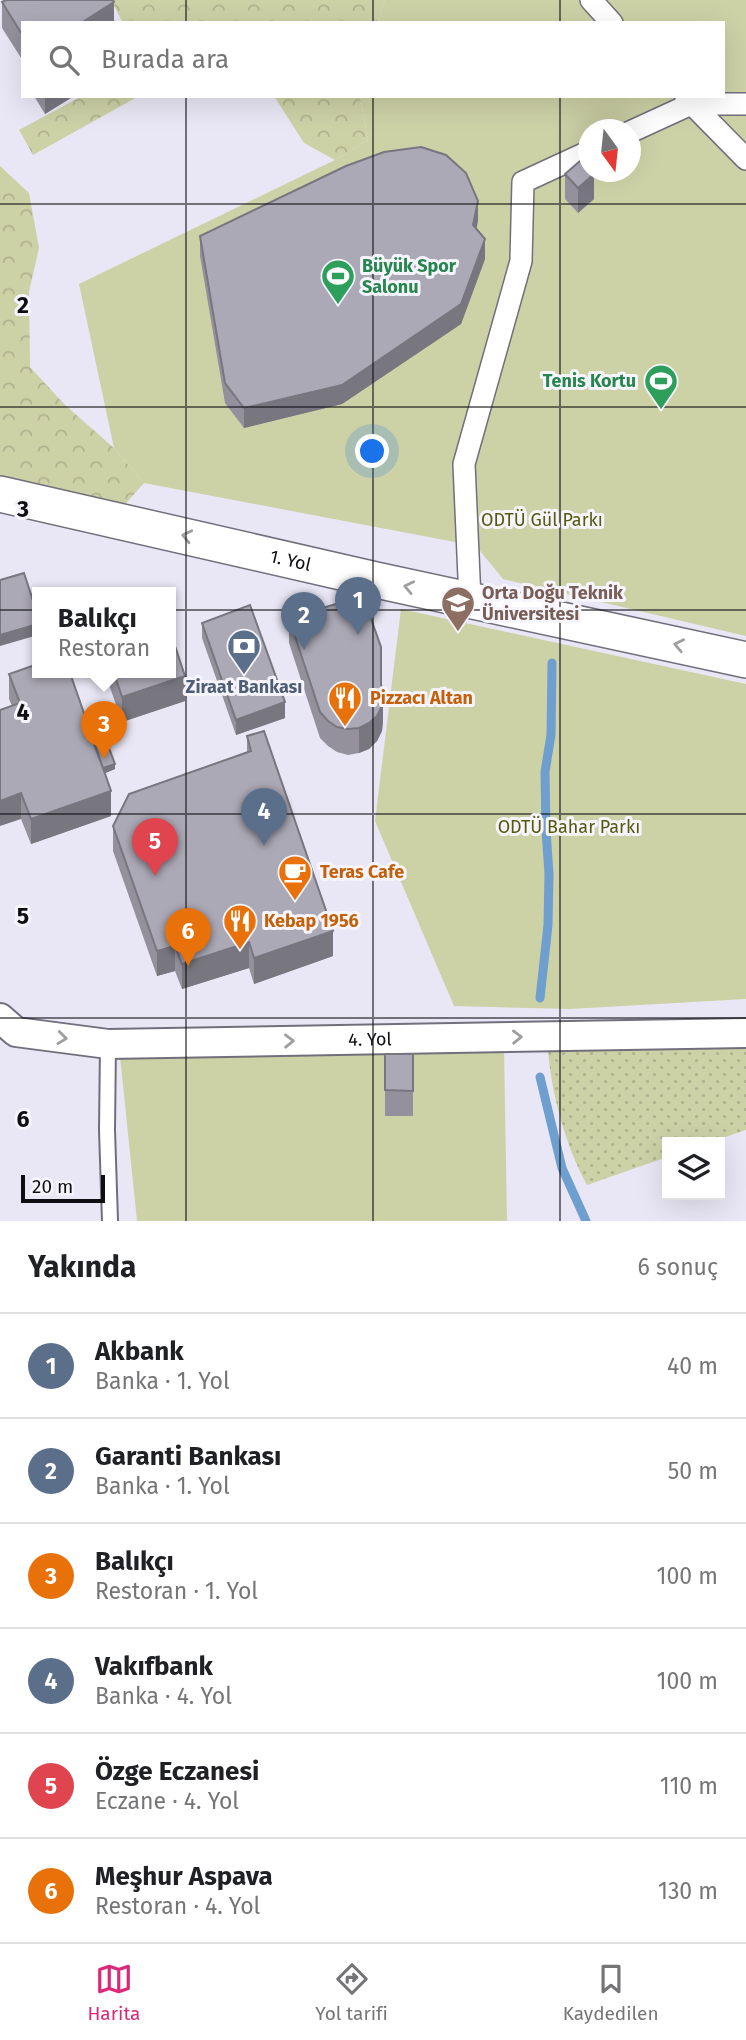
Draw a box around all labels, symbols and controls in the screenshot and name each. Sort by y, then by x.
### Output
search box [21,21,725,98]
icon: search [45,41,83,79]
text: Burada ara [101,44,229,75]
north arrow [578,119,641,182]
place label: Büyük Spor Salonu [362,255,457,298]
sports icon: Büyük Spor Salonu [319,257,357,306]
text: 2 [17,291,29,319]
sports icon: Tenis Kortu [642,362,680,411]
place label: Tenis Kortu [543,370,636,392]
your location [355,434,389,468]
text: 3 [16,495,29,523]
park label: ODTÜ Gül Parkı [481,509,603,531]
one-way arrow [182,530,194,544]
street label: 1. Yol [268,545,313,576]
pin: 1 [335,577,381,635]
one-way arrow [403,581,415,595]
place label: Orta Doğu Teknik Üniversitesi [482,582,624,625]
school or university icon: Orta Doğu Teknik Üniversitesi [439,584,477,633]
popup [32,587,176,678]
pin: 2 [281,592,327,650]
text: Balıkçı [58,603,137,634]
bank icon: Ziraat Bankası [225,627,263,676]
text: Restoran [58,634,150,662]
one-way arrow [673,639,685,654]
place label: Ziraat Bankası [186,676,302,698]
restaurant icon: Pizzacı Altan [326,679,364,728]
place label: Pizzacı Altan [370,687,473,709]
text: 4 [17,698,30,726]
pin: 3 [81,701,127,759]
pin: 4 [241,788,287,846]
park label: ODTÜ Bahar Parkı [498,816,640,838]
pin: 5 [132,818,178,876]
cafe icon: Teras Cafe [276,853,314,902]
place label: Teras Cafe [320,861,404,883]
text: 5 [17,902,29,930]
restaurant icon: Kebap 1956 [221,902,259,951]
pin: 6 [165,908,211,966]
place label: Kebap 1956 [264,910,359,932]
street label: 4. Yol [348,1028,392,1051]
one-way arrow [512,1029,523,1044]
one-way arrow [57,1031,68,1046]
one-way arrow [285,1033,295,1049]
text: 6 [17,1105,30,1133]
map controls [662,1137,725,1200]
button: layers [662,1137,725,1200]
scale bar [21,1172,105,1204]
text: 20 m [32,1175,73,1198]
text: Yakında [28,1249,136,1285]
text: 6 sonuç [638,1253,718,1281]
text: Akbank [95,1336,184,1367]
text: 1 [46,1352,56,1380]
text: 40 m [667,1352,718,1380]
text: Banka · 1. Yol [95,1367,230,1395]
text: Garanti Bankası [95,1441,281,1472]
text: 2 [45,1457,57,1485]
text: 50 m [668,1457,718,1485]
text: Banka · 1. Yol [95,1472,230,1500]
text: Balıkçı [95,1546,174,1577]
text: 3 [45,1562,57,1590]
text: 100 m [657,1562,718,1590]
text: Restoran · 1. Yol [95,1577,258,1605]
text: Vakıfbank [95,1651,213,1682]
text: 4 [45,1667,58,1695]
text: 100 m [657,1667,718,1695]
text: Banka · 4. Yol [95,1682,232,1710]
text: Özge Eczanesi [95,1756,259,1787]
text: 5 [45,1772,57,1800]
text: 110 m [660,1772,718,1800]
text: Eczane · 4. Yol [95,1787,239,1815]
text: Meşhur Aspava [95,1861,273,1892]
text: 6 [45,1877,57,1905]
text: 130 m [658,1877,718,1905]
text: Restoran · 4. Yol [95,1892,260,1920]
tab: Harita [87,1960,140,2025]
tab: Yol tarifi [315,1960,388,2025]
tab: Kaydedilen [563,1960,659,2025]

